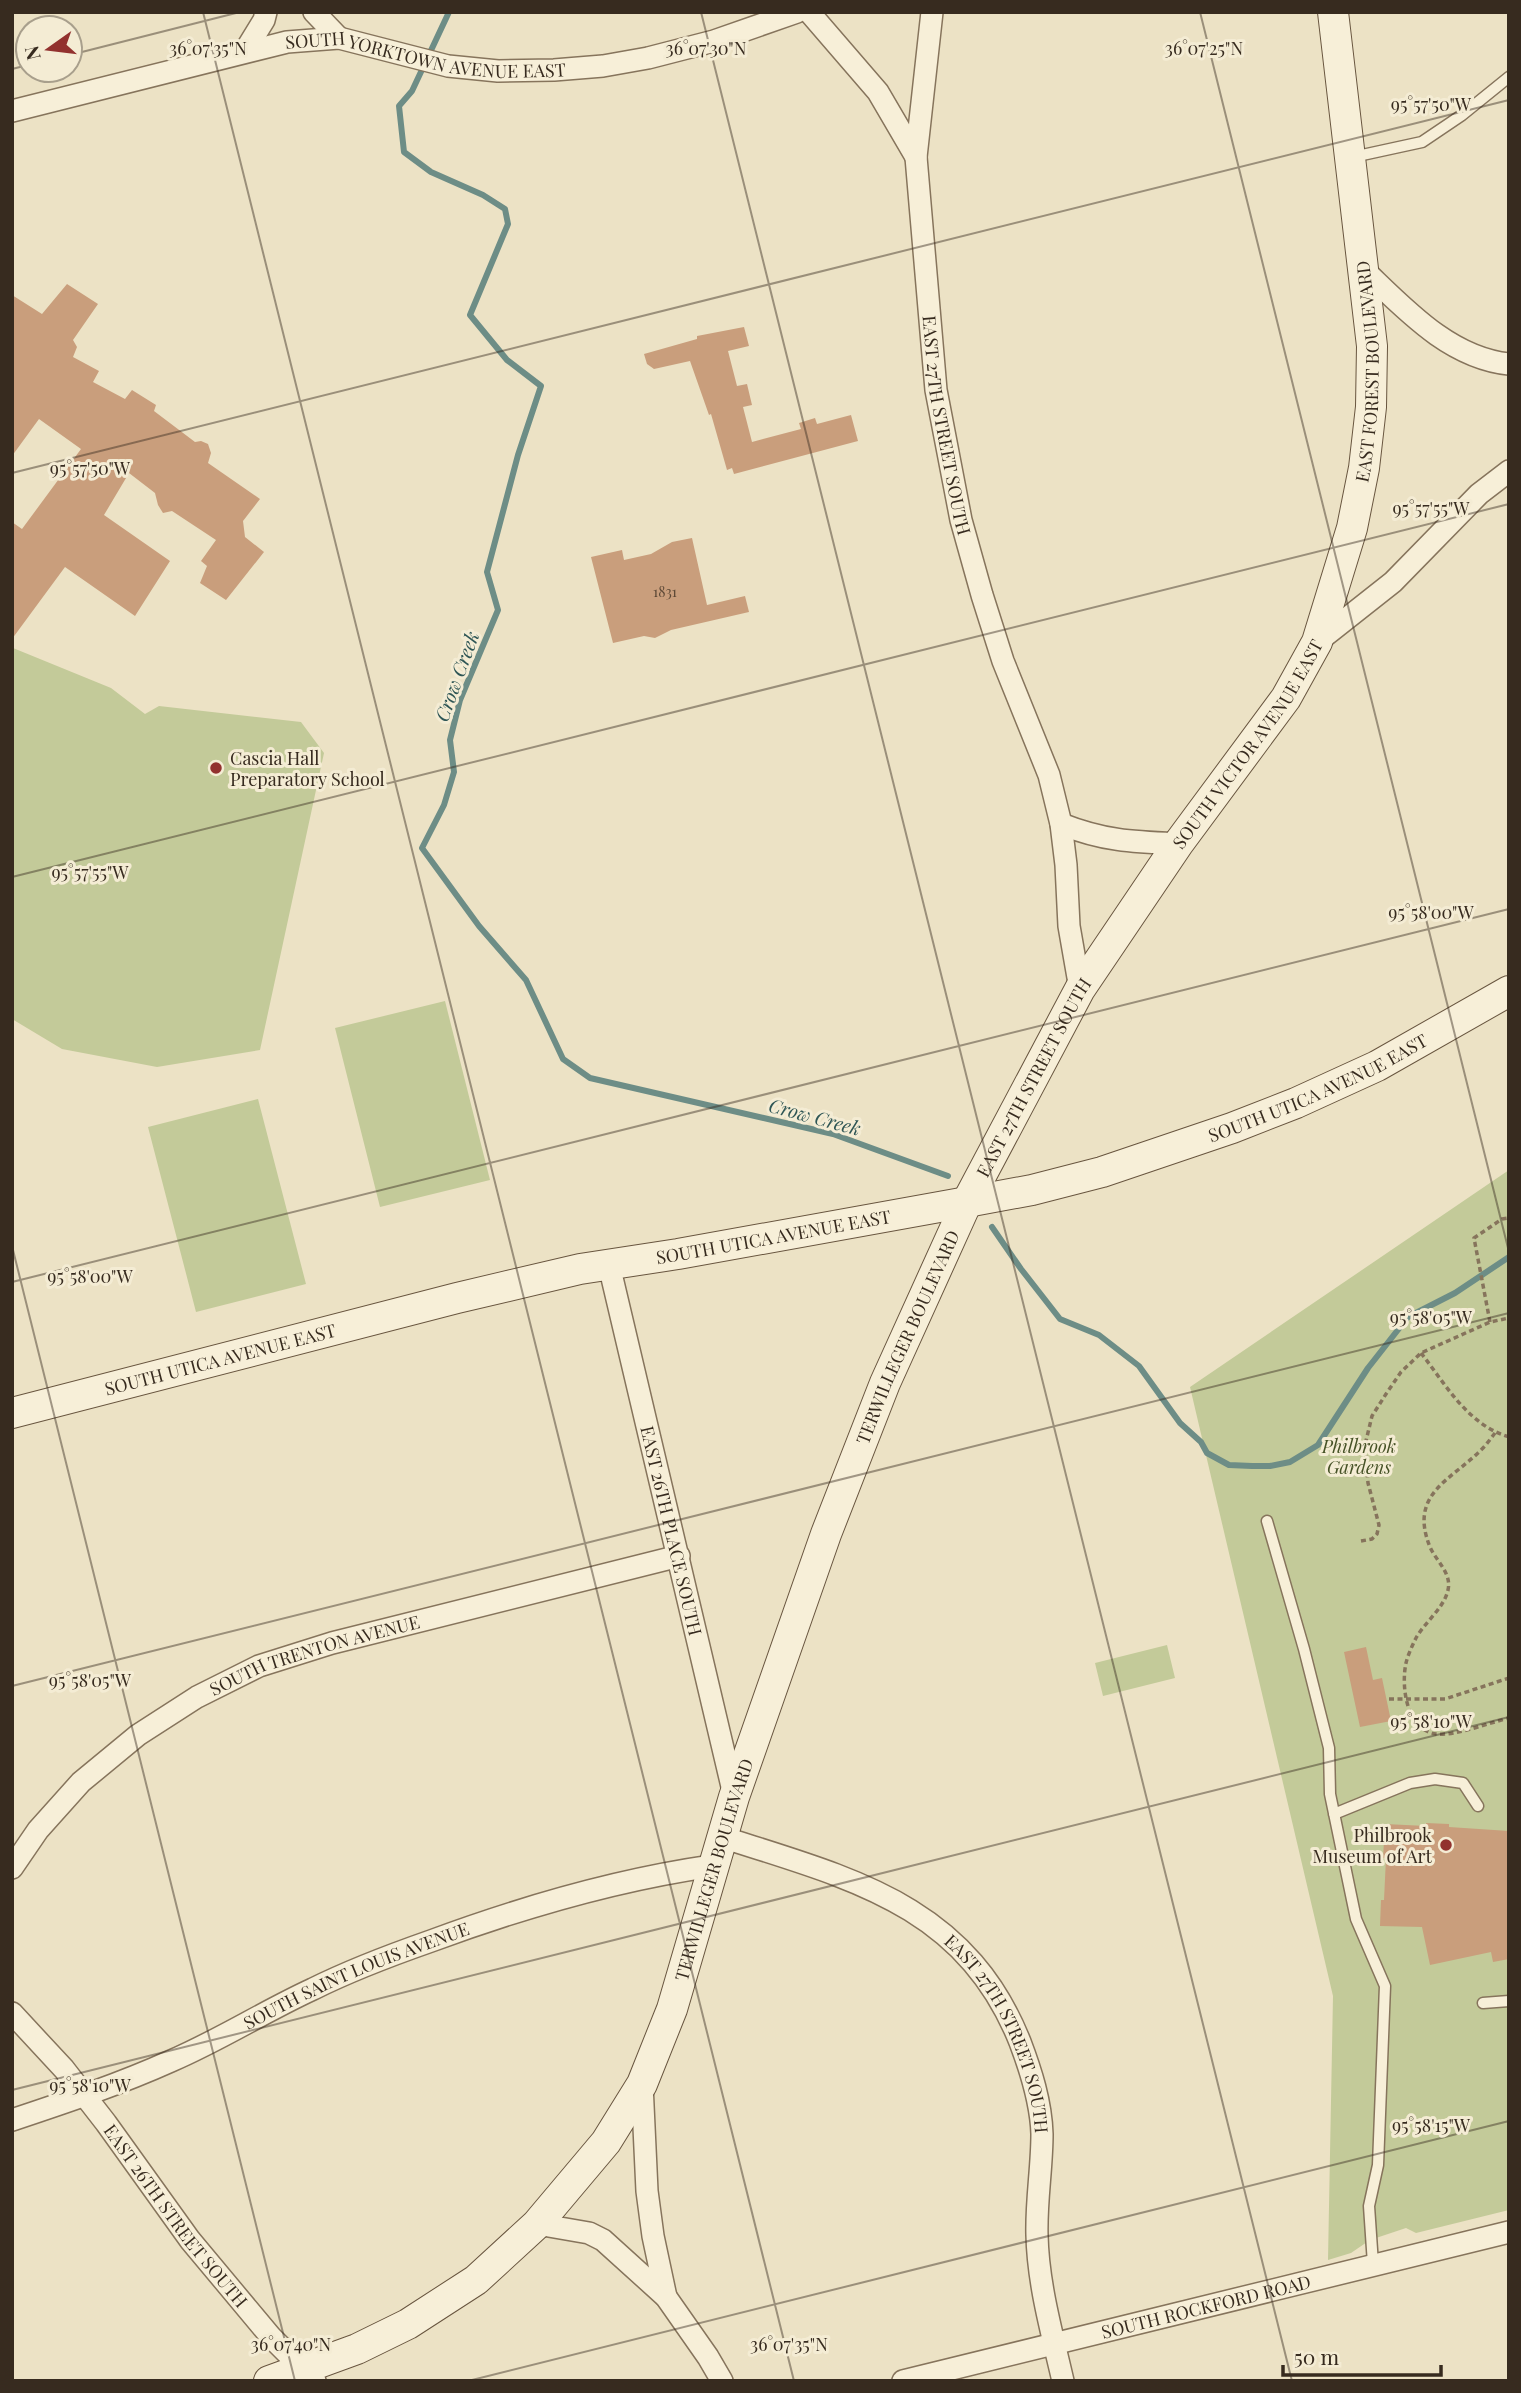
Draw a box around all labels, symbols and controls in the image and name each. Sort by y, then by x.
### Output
north arrow [14,14,84,84]
street label: SOUTH YORKTOWN AVENUE EAST [284,26,567,83]
text: 36°07'35"N [169,36,247,60]
text: 36°07'30"N [666,36,747,60]
text: 36°07'25"N [1165,36,1243,60]
text: N [17,43,46,63]
text: 95°57'50"W [1391,92,1472,116]
street label: EAST FOREST BOULEVARD [1349,259,1384,484]
street label: EAST 27TH STREET SOUTH [918,314,977,538]
text: 95°57'50"W [50,456,131,480]
text: 95°57'55"W [1392,496,1470,520]
house number: 1831 [653,582,677,601]
water label: Crow Creek [428,627,484,725]
street label: SOUTH VICTOR AVENUE EAST [1167,635,1328,853]
place label: Cascia Hall Preparatory School [230,746,385,791]
marker: Cascia Hall Preparatory School [208,760,224,776]
text: 95°57'55"W [51,860,129,884]
text: 95°58'00"W [1388,900,1474,924]
street label: EAST 27TH STREET SOUTH [970,973,1096,1181]
street label: SOUTH UTICA AVENUE EAST [1205,1028,1432,1147]
water label: Crow Creek [766,1091,864,1141]
street label: SOUTH UTICA AVENUE EAST [654,1204,893,1269]
street label: TERWILLEGER BOULEVARD [850,1226,965,1448]
text: 95°58'00"W [47,1264,133,1288]
text: 95°58'05"W [1390,1305,1473,1329]
street label: SOUTH UTICA AVENUE EAST [102,1318,338,1401]
street label: EAST 26TH PLACE SOUTH [635,1423,708,1638]
park label: Philbrook Gardens [1321,1434,1396,1479]
street label: SOUTH TRENTON AVENUE [205,1610,422,1701]
text: 95°58'05"W [49,1668,132,1692]
text: 95°58'10"W [1390,1709,1472,1733]
street label: TERWILLEGER BOULEVARD [669,1755,759,1984]
place label: Philbrook Museum of Art [1313,1823,1433,1868]
marker: Philbrook Museum of Art [1438,1837,1454,1853]
street label: SOUTH SAINT LOUIS AVENUE [239,1916,472,2035]
street label: EAST 27TH STREET SOUTH [940,1929,1054,2134]
text: 95°58'10"W [49,2073,131,2097]
text: 95°58'15"W [1392,2113,1471,2137]
street label: EAST 26TH STREET SOUTH [99,2119,253,2312]
street label: SOUTH ROCKFORD ROAD [1099,2269,1313,2344]
text: 36°07'40"N [251,2332,331,2356]
text: 36°07'35"N [750,2332,828,2356]
scale bar [1283,2334,1440,2378]
text: 50 m [1294,2342,1340,2370]

